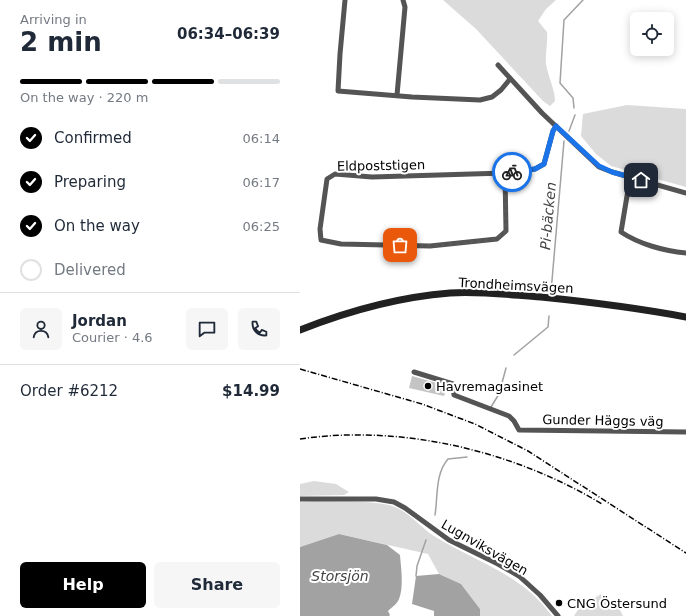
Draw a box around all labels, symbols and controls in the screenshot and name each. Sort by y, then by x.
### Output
text: Arriving in [20,12,87,27]
map controls [630,12,674,56]
button: locate [630,12,674,56]
text: 06:34–06:39 [177,25,280,43]
text: 2 min [20,27,102,57]
text: On the way · 220 m [20,90,148,105]
icon: check [20,127,42,149]
text: Confirmed [54,129,132,147]
text: 06:14 [243,131,280,146]
courier [492,152,532,192]
street label: Eldpoststigen [337,157,425,174]
icon: bike [501,161,523,183]
pin [624,163,658,197]
icon: home [630,169,652,191]
icon: check [20,171,42,193]
text: Preparing [54,173,126,191]
text: 06:17 [243,175,280,190]
water label: Pi-bäcken [537,181,559,251]
icon: check [20,215,42,237]
text: On the way [54,217,140,235]
text: 06:25 [243,219,280,234]
pin [383,228,417,262]
icon: bag [389,234,411,256]
text: Delivered [54,261,126,279]
street label: Trondheimsvägen [457,275,574,296]
button: person [20,308,62,350]
button: chat [186,308,228,350]
button: phone [238,308,280,350]
text: Jordan [72,312,127,330]
text: Courier · 4.6 [72,330,153,345]
place label: Havremagasinet [436,379,543,394]
marker: Havremagasinet [423,381,433,391]
text: Order #6212 [20,382,118,400]
text: $14.99 [222,382,280,400]
street label: Gunder Häggs väg [542,412,664,429]
street label: Lugnviksvägen [439,517,531,578]
button: Help [20,562,146,608]
button: Share [154,562,280,608]
water label: Storsjön [311,568,369,584]
place label: CNG Östersund [567,595,667,611]
marker: CNG Östersund [554,598,564,608]

